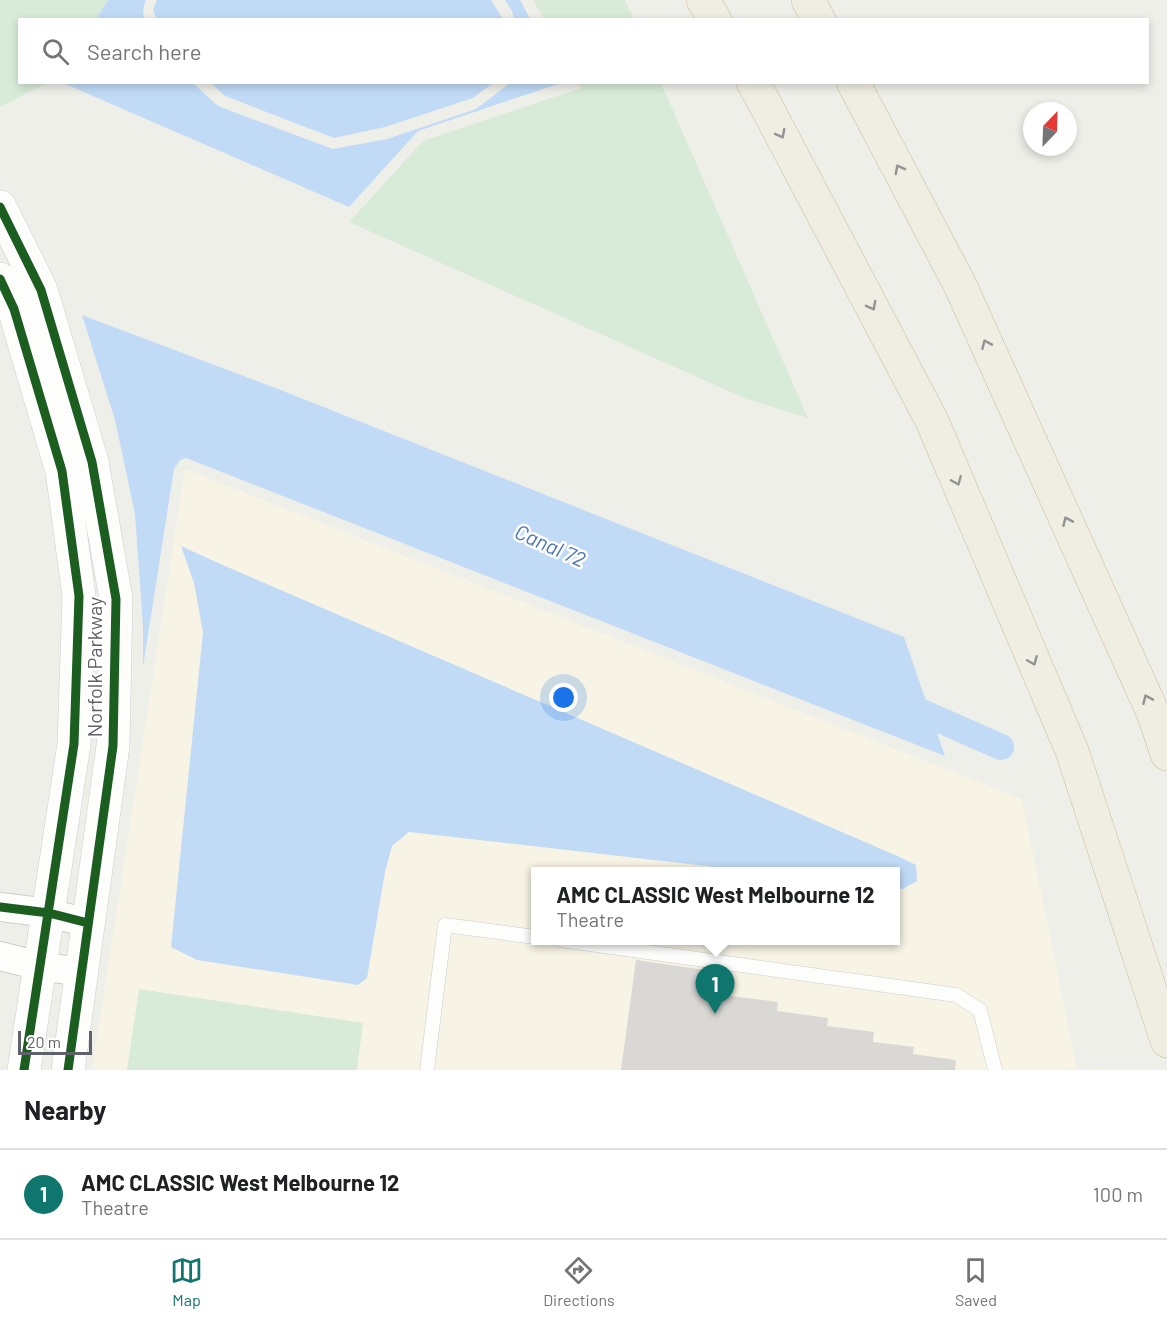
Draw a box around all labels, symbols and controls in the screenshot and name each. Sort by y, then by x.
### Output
search box [18,18,1149,84]
icon: search [39,35,72,68]
text: Search here [87,38,201,64]
north arrow [1023,102,1077,156]
one-way arrow [774,127,785,138]
one-way arrow [895,165,906,176]
one-way arrow [864,300,876,311]
one-way arrow [982,339,994,350]
one-way arrow [950,475,962,486]
one-way arrow [1062,517,1074,528]
water label: Canal 72 [511,518,590,571]
street label: Norfolk Parkway [82,597,106,737]
one-way arrow [1026,655,1038,666]
your location [549,683,578,712]
one-way arrow [1142,694,1154,705]
popup [531,867,900,945]
text: AMC CLASSIC West Melbourne 12 [556,881,875,907]
text: Theatre [556,907,624,931]
pin: 1 [696,964,734,1014]
scale bar [18,1028,92,1056]
text: 20 m [27,1032,61,1051]
text: Nearby [24,1094,106,1125]
text: AMC CLASSIC West Melbourne 12 [81,1169,399,1195]
text: 1 [40,1182,47,1206]
text: 100 m [1093,1182,1143,1206]
text: Theatre [81,1195,149,1219]
tab: Map [170,1254,203,1309]
tab: Directions [543,1254,615,1309]
tab: Saved [955,1254,997,1309]

